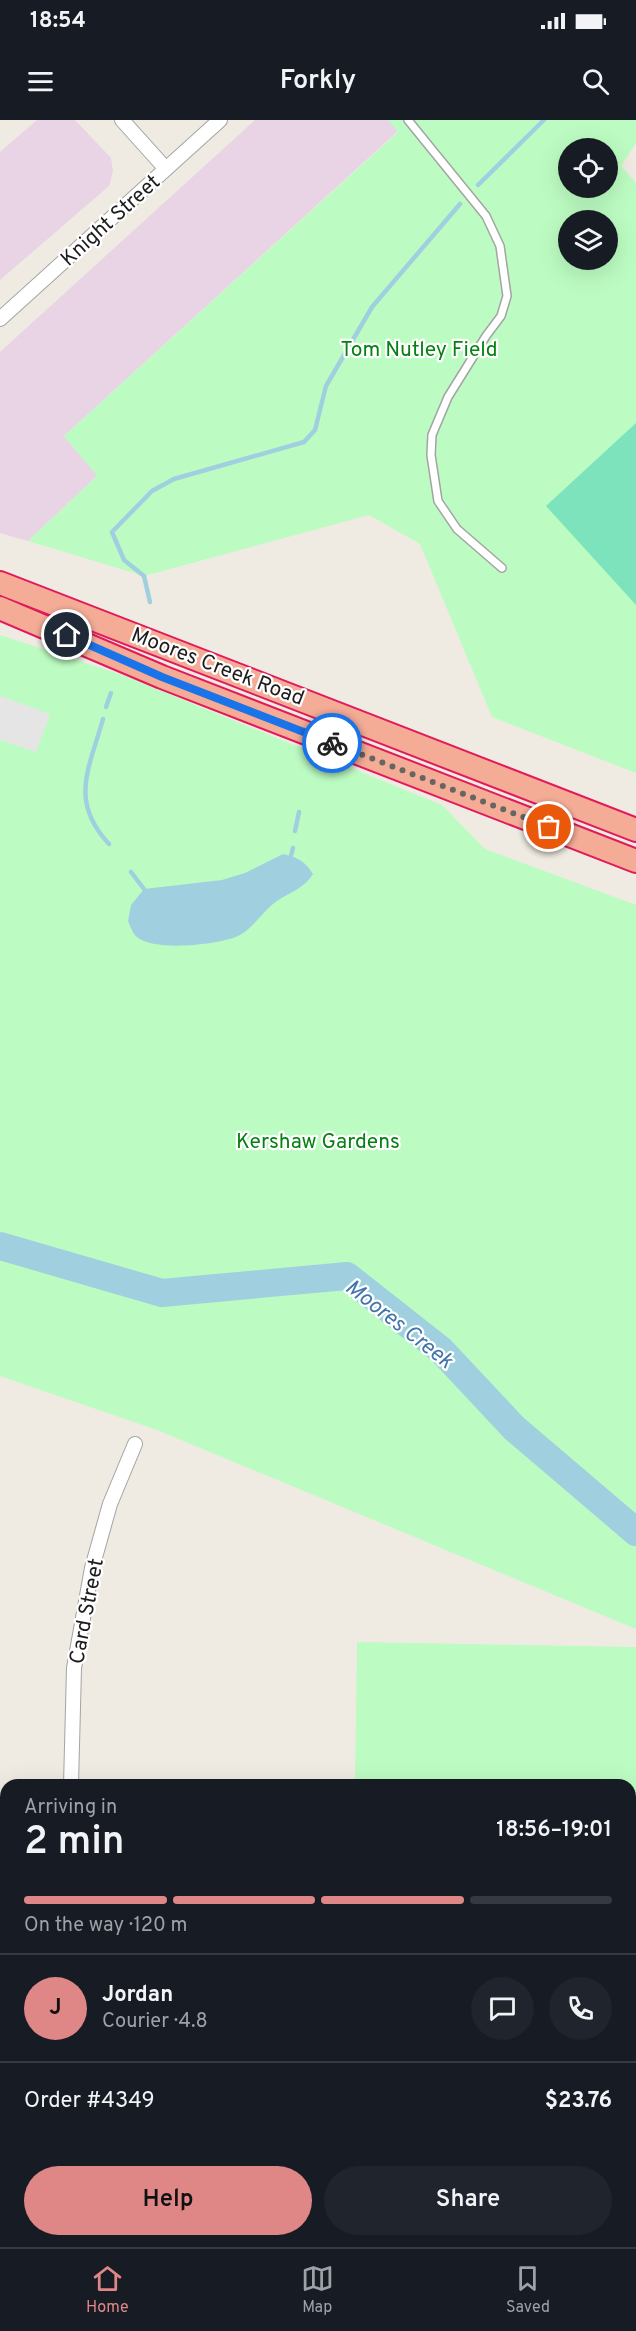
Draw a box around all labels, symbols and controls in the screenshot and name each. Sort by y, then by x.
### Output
text: 18:54 [30,8,86,35]
text: Forkly [280,64,356,98]
icon: menu [24,65,57,98]
icon: search [579,65,612,98]
map controls [558,138,618,270]
button: locate [558,138,618,198]
street label: Knight Street [56,169,167,273]
button: layers [558,210,618,270]
park label: Tom Nutley Field [340,337,498,364]
pin [41,609,92,660]
icon: home [50,618,83,651]
street label: Moores Creek Road [127,622,308,713]
courier [302,713,362,773]
icon: bike [316,727,349,760]
pin [523,801,574,852]
icon: bag [532,810,565,843]
park label: Kershaw Gardens [236,1129,400,1156]
water label: Moores Creek [339,1274,459,1376]
street label: Card Street [64,1556,111,1666]
text: Arriving in [24,1795,117,1821]
text: 18:56–19:01 [496,1817,612,1844]
text: 2 min [24,1819,125,1868]
text: On the way · 120 m [24,1913,188,1939]
button: chat [471,1977,534,2040]
button: phone [549,1977,612,2040]
text: Jordan [102,1982,173,2009]
text: J [49,1995,62,2022]
text: Courier · 4.8 [102,2009,208,2035]
text: Order #4349 [24,2088,155,2115]
text: $23.76 [545,2088,612,2115]
button: Help [24,2166,312,2235]
button: Share [324,2166,612,2235]
tab: Home [86,2262,129,2318]
tab: Map [301,2262,334,2318]
tab: Saved [506,2262,550,2318]

